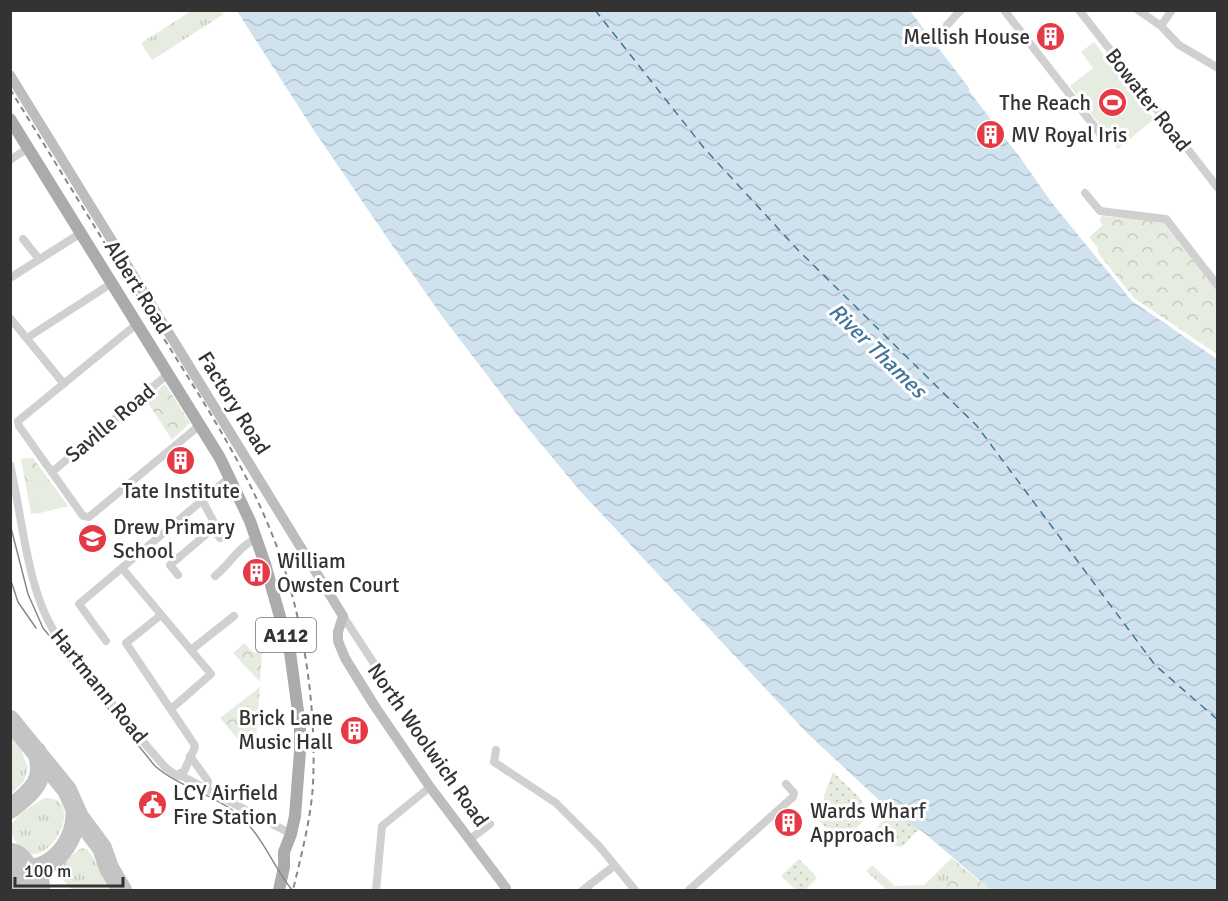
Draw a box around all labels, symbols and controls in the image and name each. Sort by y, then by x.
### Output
building icon: Mellish House [1035,21,1067,53]
place label: Mellish House [903,24,1030,50]
street label: Bowater Road [1100,43,1196,157]
sports icon: The Reach [1096,87,1128,119]
place label: The Reach [999,90,1091,116]
building icon: MV Royal Iris [974,119,1006,151]
place label: MV Royal Iris [1011,122,1127,148]
street label: Albert Road [99,235,177,339]
water label: River Thames [823,297,934,405]
street label: Factory Road [192,347,276,459]
street label: Saville Road [60,378,160,468]
building icon: Tate Institute [165,444,197,476]
place label: Tate Institute [122,478,240,504]
place label: Drew Primary School [113,514,235,564]
school or university icon: Drew Primary School [76,523,108,555]
place label: William Owsten Court [277,548,399,598]
building icon: William Owsten Court [240,557,272,589]
road number: A112 [256,618,316,652]
street label: Hartmann Road [45,623,153,749]
street label: North Woolwich Road [362,658,494,832]
place label: Brick Lane Music Hall [238,705,333,755]
building icon: Brick Lane Music Hall [338,714,370,746]
place label: LCY Airfield Fire Station [173,780,278,830]
public building icon: LCY Airfield Fire Station [136,789,168,821]
place label: Wards Wharf Approach [810,798,926,848]
building icon: Wards Wharf Approach [773,807,805,839]
scale bar [15,850,123,888]
text: 100 m [24,860,71,882]

